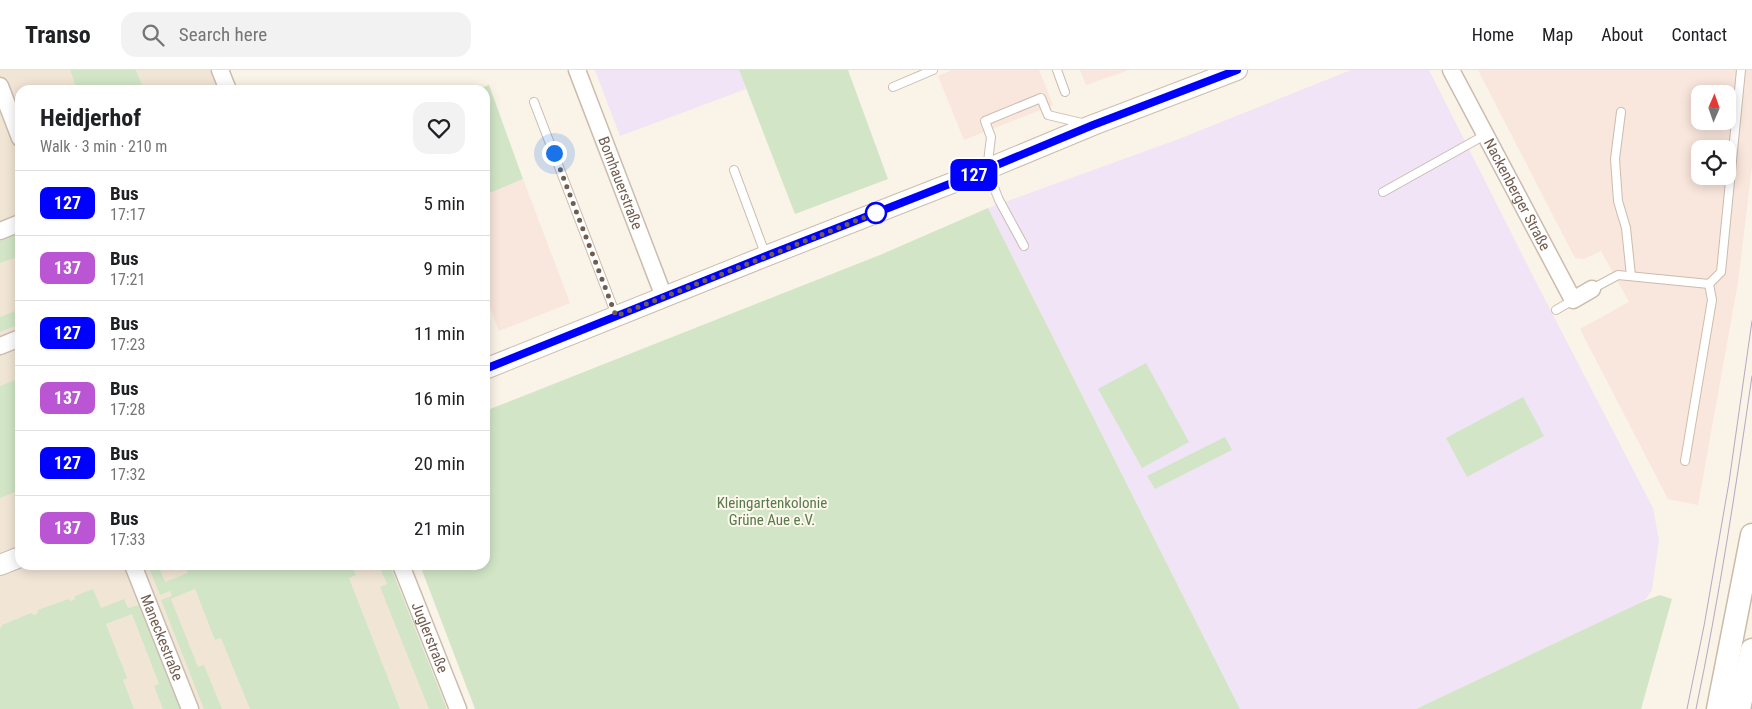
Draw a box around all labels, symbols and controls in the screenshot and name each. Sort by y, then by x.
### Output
search box [121,12,471,57]
text: Transo [25,21,91,49]
icon: search [139,21,167,49]
text: Search here [179,23,267,46]
text: Home [1472,24,1514,45]
text: Map [1542,24,1573,45]
text: About [1601,24,1643,45]
text: Contact [1671,24,1727,45]
north arrow [1691,85,1736,130]
map controls [1691,85,1736,185]
button: heart [413,102,465,154]
text: Heidjerhof [40,104,141,132]
street label: Bomhauerstraße [594,134,646,232]
street label: Nackenberger Straße [1480,135,1554,254]
text: Walk · 3 min · 210 m [40,137,167,156]
button: locate [1691,140,1736,185]
your location [542,141,567,166]
line badge: 127 [945,159,1003,191]
text: 127 [960,164,988,185]
text: Bus [110,182,139,205]
text: 127 [54,192,81,213]
text: 5 min [423,192,465,215]
unlabelled marker [865,202,887,224]
text: 17:17 [110,205,145,224]
text: Bus [110,247,139,270]
text: 137 [54,257,81,278]
text: 9 min [423,257,465,280]
text: 17:21 [110,270,145,289]
text: Bus [110,312,139,335]
text: 127 [54,322,81,343]
text: 11 min [414,322,465,345]
text: 17:23 [110,335,145,354]
text: Bus [110,377,139,400]
text: 137 [54,387,81,408]
text: 16 min [414,387,465,410]
text: 17:28 [110,400,145,419]
text: Bus [110,442,139,465]
text: 127 [54,452,81,473]
text: 20 min [414,452,465,475]
text: 17:32 [110,465,145,484]
park label: Kleingartenkolonie Grüne Aue e.V. [717,494,827,529]
text: Bus [110,507,139,530]
text: 137 [54,517,81,538]
text: 21 min [414,517,465,540]
text: 17:33 [110,530,145,549]
street label: Maneckestraße [137,592,187,683]
street label: Juglerstraße [408,600,452,676]

